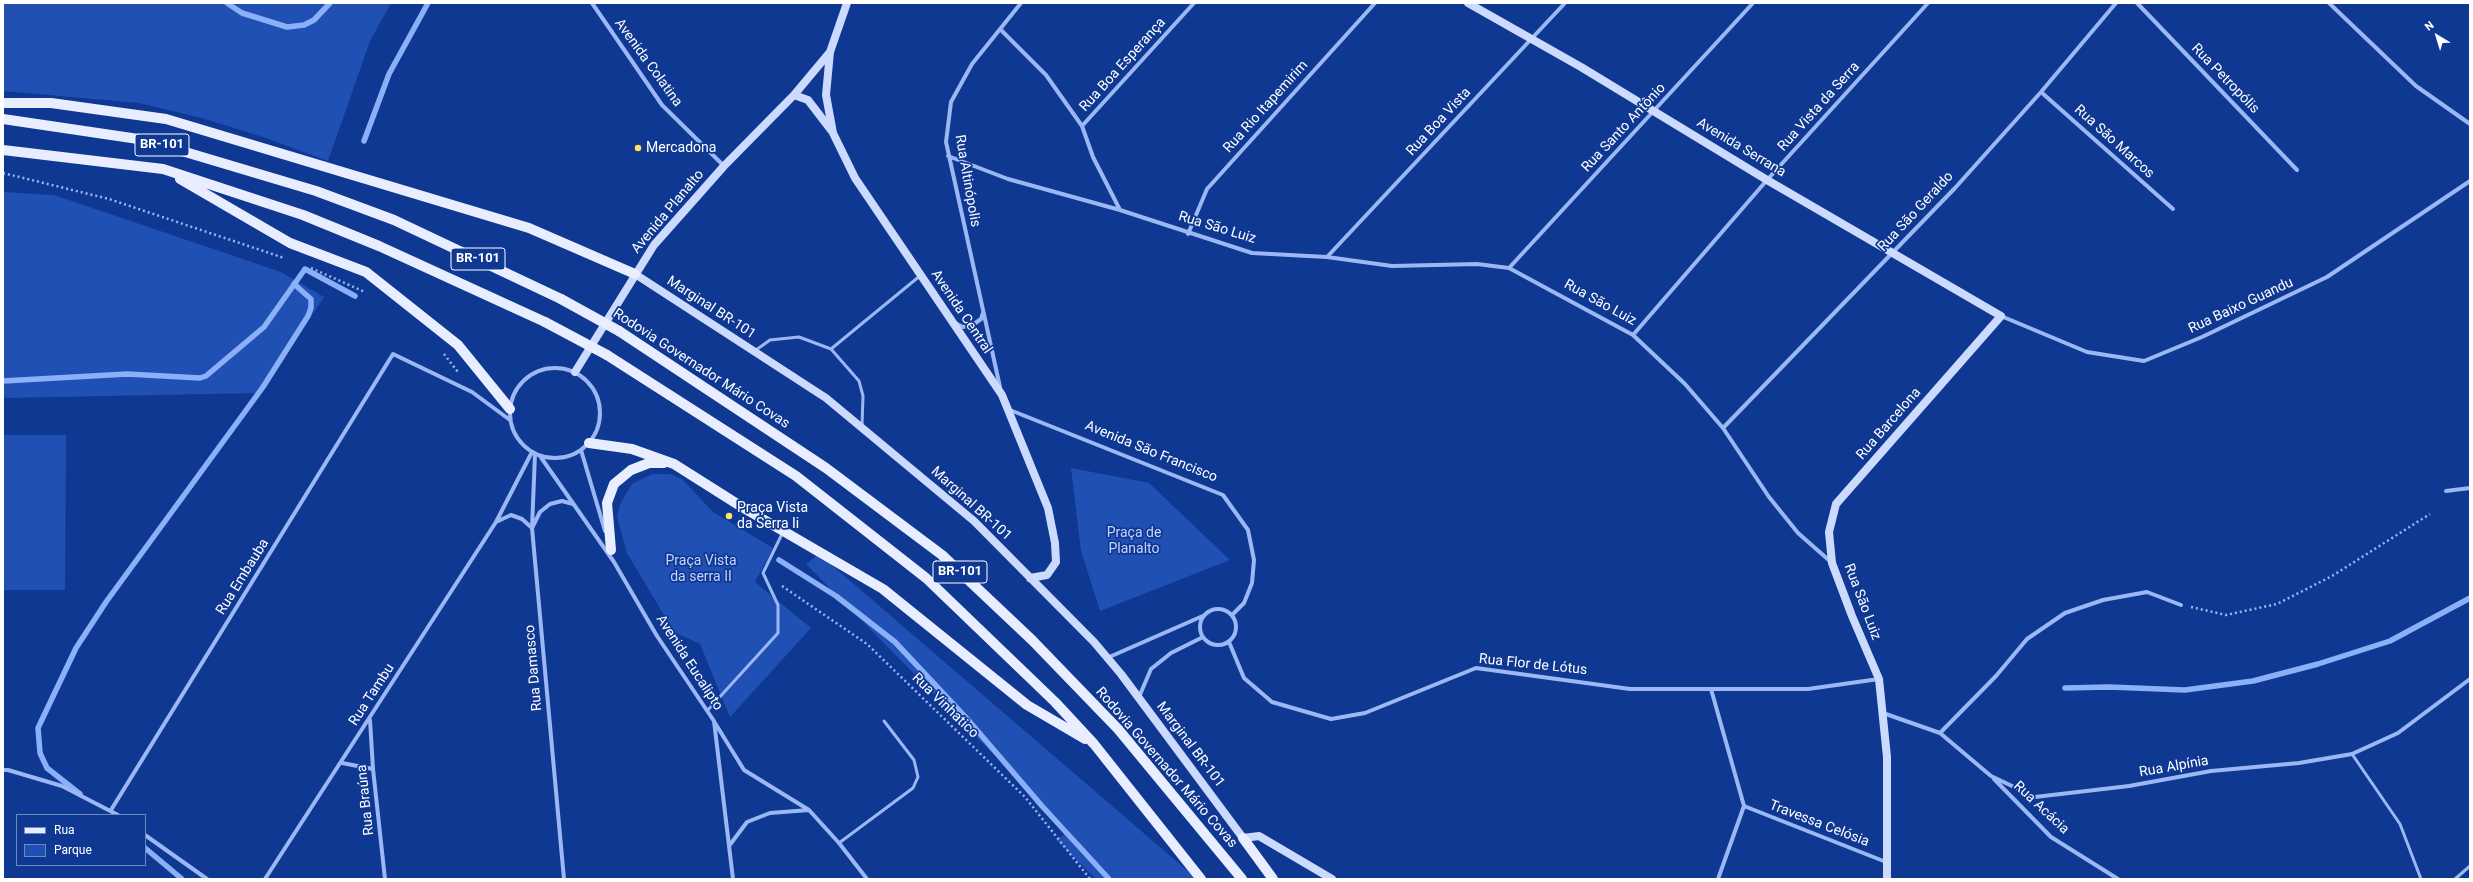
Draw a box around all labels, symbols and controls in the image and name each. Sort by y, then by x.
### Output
street label: Rua Boa Esperança [1076,15,1170,115]
street label: Avenida Colatina [611,16,685,110]
north arrow [2417,16,2457,56]
text: N [2422,19,2436,34]
street label: Rua Petropólis [2187,41,2263,117]
street label: Rua Rio Itapemirim [1220,57,1312,157]
street label: Rua Vista da Serra [1775,59,1863,155]
street label: Rua Santo Antônio [1579,80,1669,176]
street label: Rua Boa Vista [1403,84,1475,160]
street label: Rua São Marcos [2071,102,2157,182]
street label: Avenida Serrana [1693,115,1789,181]
street label: Rua Altinópolis [951,133,983,229]
road number: BR-101 [135,134,189,156]
place label: Mercadona [646,140,716,156]
marker: Mercadona [633,143,643,153]
street label: Avenida Planalto [628,167,708,257]
street label: Rua São Geraldo [1875,169,1957,255]
street label: Rua São Luiz [1176,208,1258,248]
road number: BR-101 [451,248,505,270]
street label: Avenida Central [927,267,995,357]
street label: Marginal BR-101 [663,273,759,343]
street label: Rua Baixo Guandu [2186,274,2296,338]
street label: Rua São Luiz [1561,276,1639,330]
street label: Rodovia Governador Mário Covas [609,305,793,433]
street label: Rua Barcelona [1853,385,1925,463]
street label: Avenida São Francisco [1082,418,1220,486]
street label: Marginal BR-101 [927,463,1015,545]
place label: Praça Vista da Serra Ii [737,500,808,532]
marker: Praça Vista da Serra Ii [724,511,734,521]
park label: Praça de Planalto [1107,525,1161,558]
street label: Rua Embauba [213,536,273,618]
park label: Praça Vista da serra II [665,553,737,586]
road number: BR-101 [933,561,987,583]
street label: Rua São Luiz [1840,562,1884,642]
street label: Avenida Eucalipto [652,612,726,714]
street label: Rua Damasco [522,624,546,712]
street label: Rua Flor de Lótus [1478,651,1588,679]
street label: Rua Tambu [346,661,398,729]
street label: Rua Vinhatico [908,670,982,742]
street label: Rodovia Governador Mário Covas [1092,684,1240,852]
street label: Marginal BR-101 [1152,699,1228,791]
street label: Rua Alpínia [2138,753,2210,781]
street label: Rua Braúna [354,764,378,836]
street label: Rua Acácia [2010,778,2072,838]
street label: Travessa Celósia [1767,797,1871,851]
legend [16,814,146,866]
text: Rua [54,823,75,837]
text: Parque [54,843,92,857]

